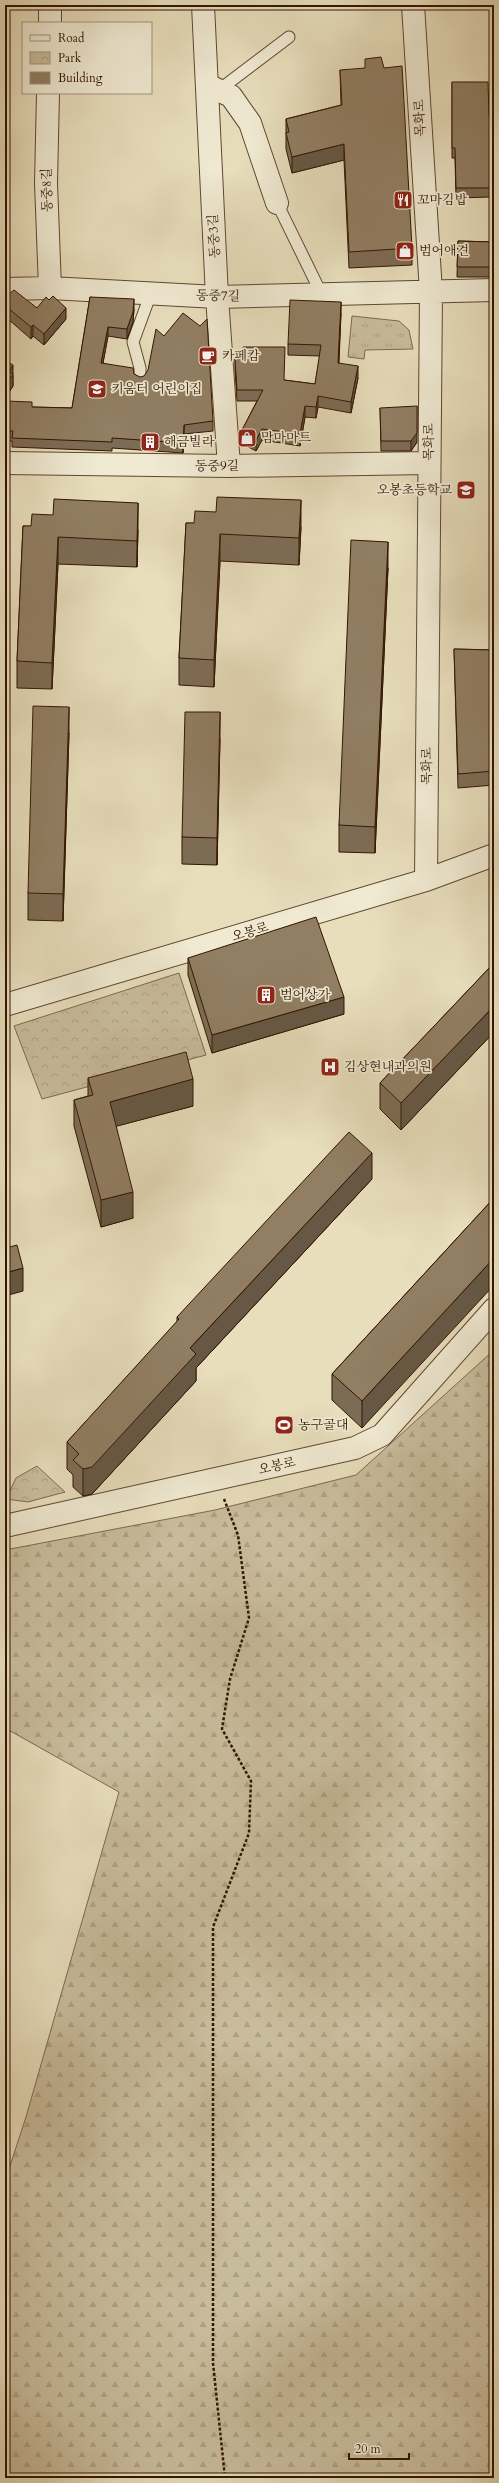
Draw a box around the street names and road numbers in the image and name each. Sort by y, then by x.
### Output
street label: 목화로 [410,98,430,137]
street label: 동중8길 [38,168,56,212]
street label: 동중3길 [204,213,224,259]
street label: 동중7길 [196,287,240,305]
street label: 목화로 [420,423,438,461]
street label: 동중9길 [195,457,239,475]
street label: 목화로 [418,747,436,785]
street label: 오봉로 [229,918,271,946]
street label: 오봉로 [257,1453,298,1479]

